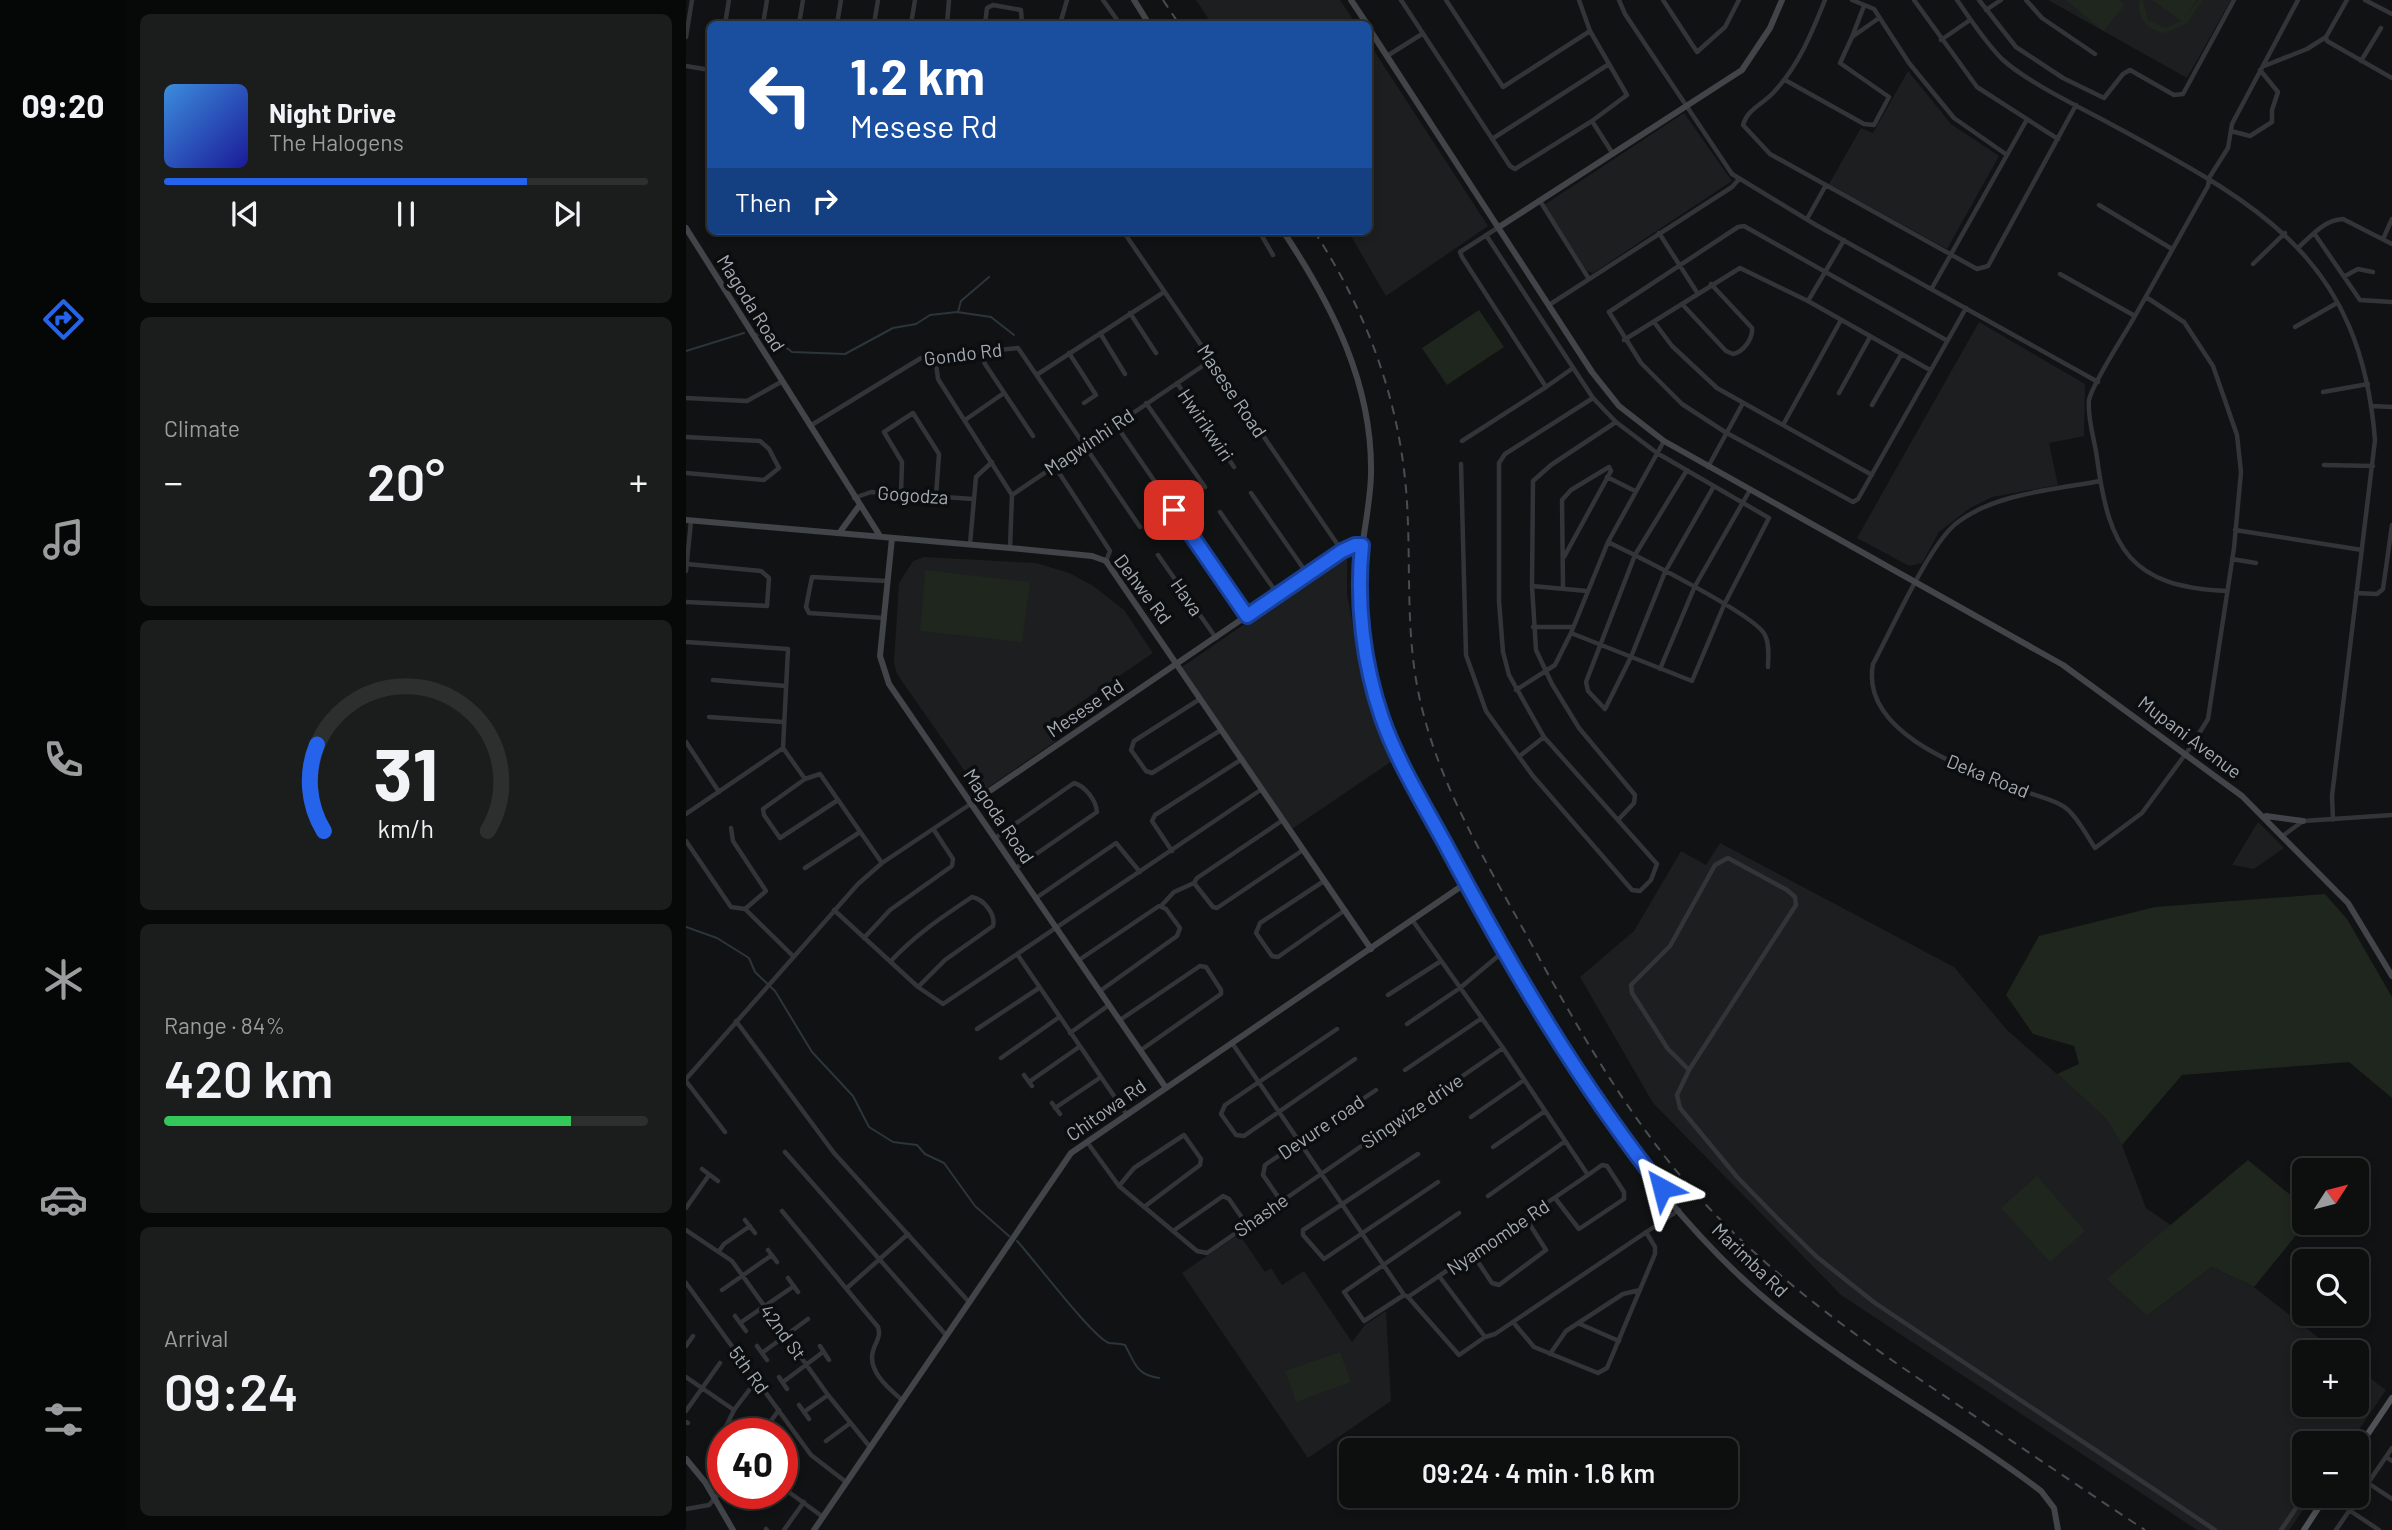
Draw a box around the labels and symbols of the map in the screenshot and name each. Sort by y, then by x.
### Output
street label: Magoda Road [713,250,790,355]
street label: Gondo Rd [923,337,1003,370]
street label: Masese Road [1193,340,1272,442]
street label: Hwirikwiri [1174,384,1239,465]
street label: Magwinhi Rd [1040,403,1138,480]
pin [1144,480,1204,540]
street label: Gogodza [877,481,949,508]
street label: Dehwe Rd [1110,549,1177,628]
street label: Hava [1166,574,1208,620]
street label: Mesese Rd [1042,674,1127,742]
street label: Mupani Avenue [2134,690,2246,783]
street label: Deka Road [1944,749,2033,802]
street label: Magoda Road [959,764,1040,868]
street label: Singwize drive [1356,1068,1467,1153]
street label: Chitowa Rd [1061,1074,1150,1145]
street label: Devure road [1273,1089,1368,1164]
position arrow [1625,1151,1699,1225]
north arrow [2292,1158,2370,1236]
street label: Shashe [1229,1188,1292,1241]
street label: Nyamombe Rd [1442,1194,1553,1279]
street label: Marimba Rd [1708,1218,1793,1301]
street label: 42nd St [756,1299,811,1364]
street label: 5th Rd [725,1342,774,1398]
speed limit sign: 40 [707,1418,798,1509]

